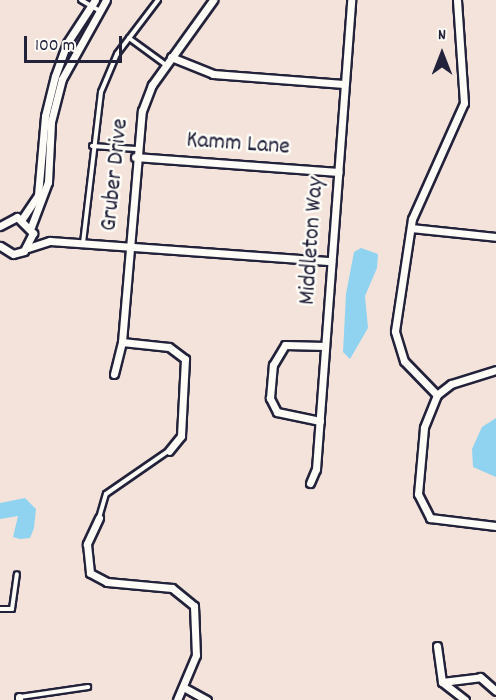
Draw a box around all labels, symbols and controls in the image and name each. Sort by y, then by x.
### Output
scale bar [27,24,124,62]
north arrow [412,24,472,84]
text: N [438,24,446,47]
text: 100 m [35,34,75,59]
street label: Gruber Drive [96,117,136,233]
street label: Kamm Lane [185,127,291,163]
street label: Middleton Way [294,176,332,306]

